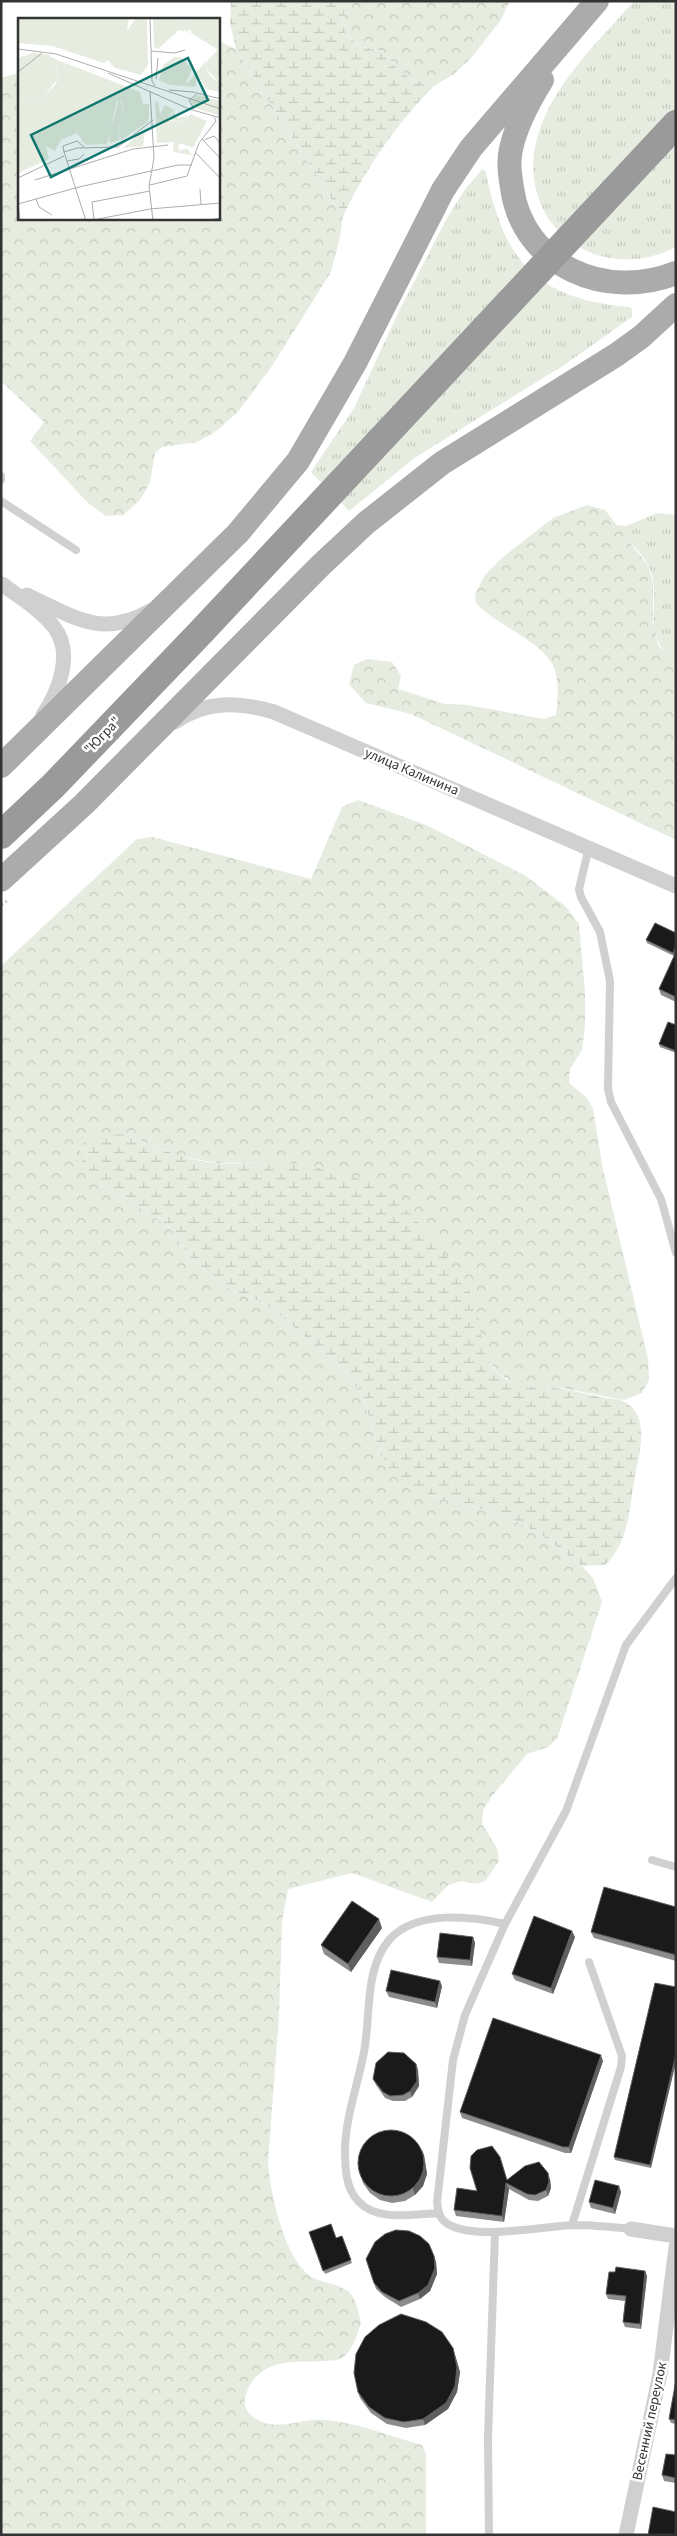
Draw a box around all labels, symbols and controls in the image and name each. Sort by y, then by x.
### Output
inset map [18,18,220,220]
street label: "Югра" [80,713,126,759]
street label: улица Калинина [361,743,462,801]
street label: Весенний переулок [628,2360,672,2482]

